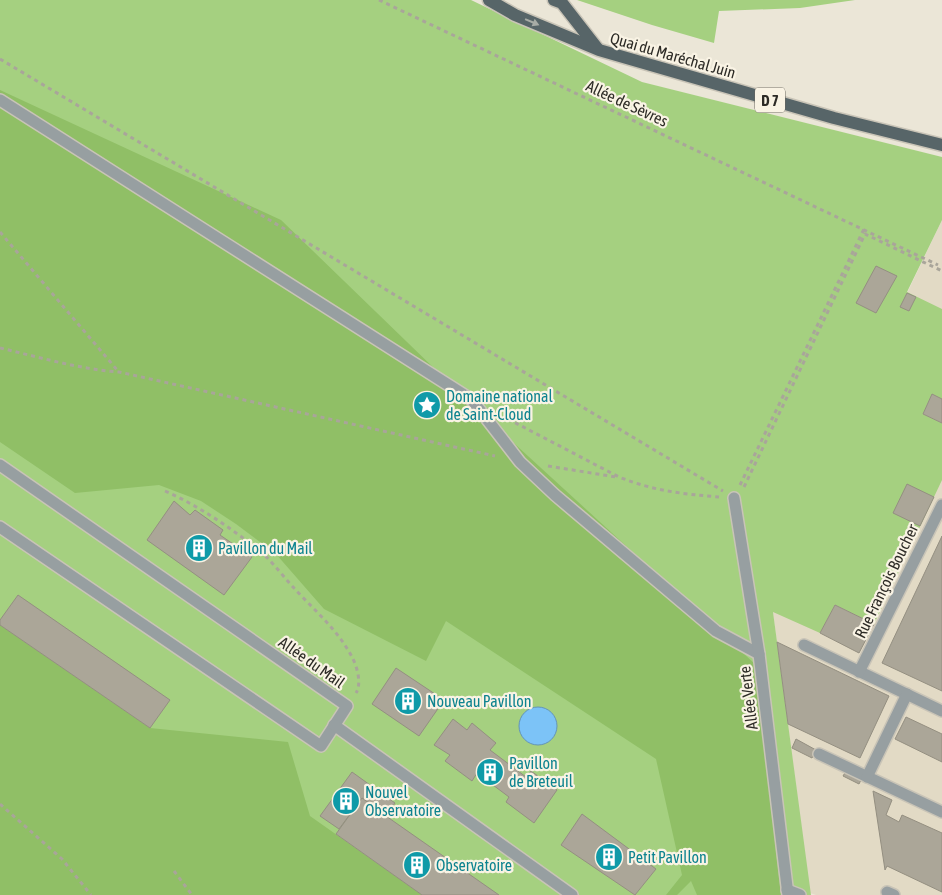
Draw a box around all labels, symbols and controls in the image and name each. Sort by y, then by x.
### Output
one-way arrow [525,18,539,26]
street label: Quai du Maréchal Juin [608,28,738,82]
street label: Allée de Sèvres [583,76,671,130]
road number: D 7 [755,88,785,112]
place label: Domaine national de Saint-Cloud [446,387,554,423]
place icon: Domaine national de Saint-Cloud [412,390,442,420]
street label: Rue François Boucher [851,521,922,641]
building icon: Pavillon du Mail [184,533,214,563]
place label: Pavillon du Mail [218,539,313,557]
street label: Allée du Mail [276,633,349,692]
street label: Allée Verte [735,665,761,731]
building icon: Nouveau Pavillon [393,686,423,716]
place label: Nouveau Pavillon [427,692,532,710]
place label: Pavillon de Breteuil [509,754,574,790]
building icon: Pavillon de Breteuil [475,757,505,787]
place label: Nouvel Observatoire [365,783,441,819]
building icon: Nouvel Observatoire [331,786,361,816]
building icon: Petit Pavillon [594,842,624,872]
place label: Petit Pavillon [628,848,707,866]
building icon: Observatoire [402,850,432,880]
place label: Observatoire [436,856,512,874]

